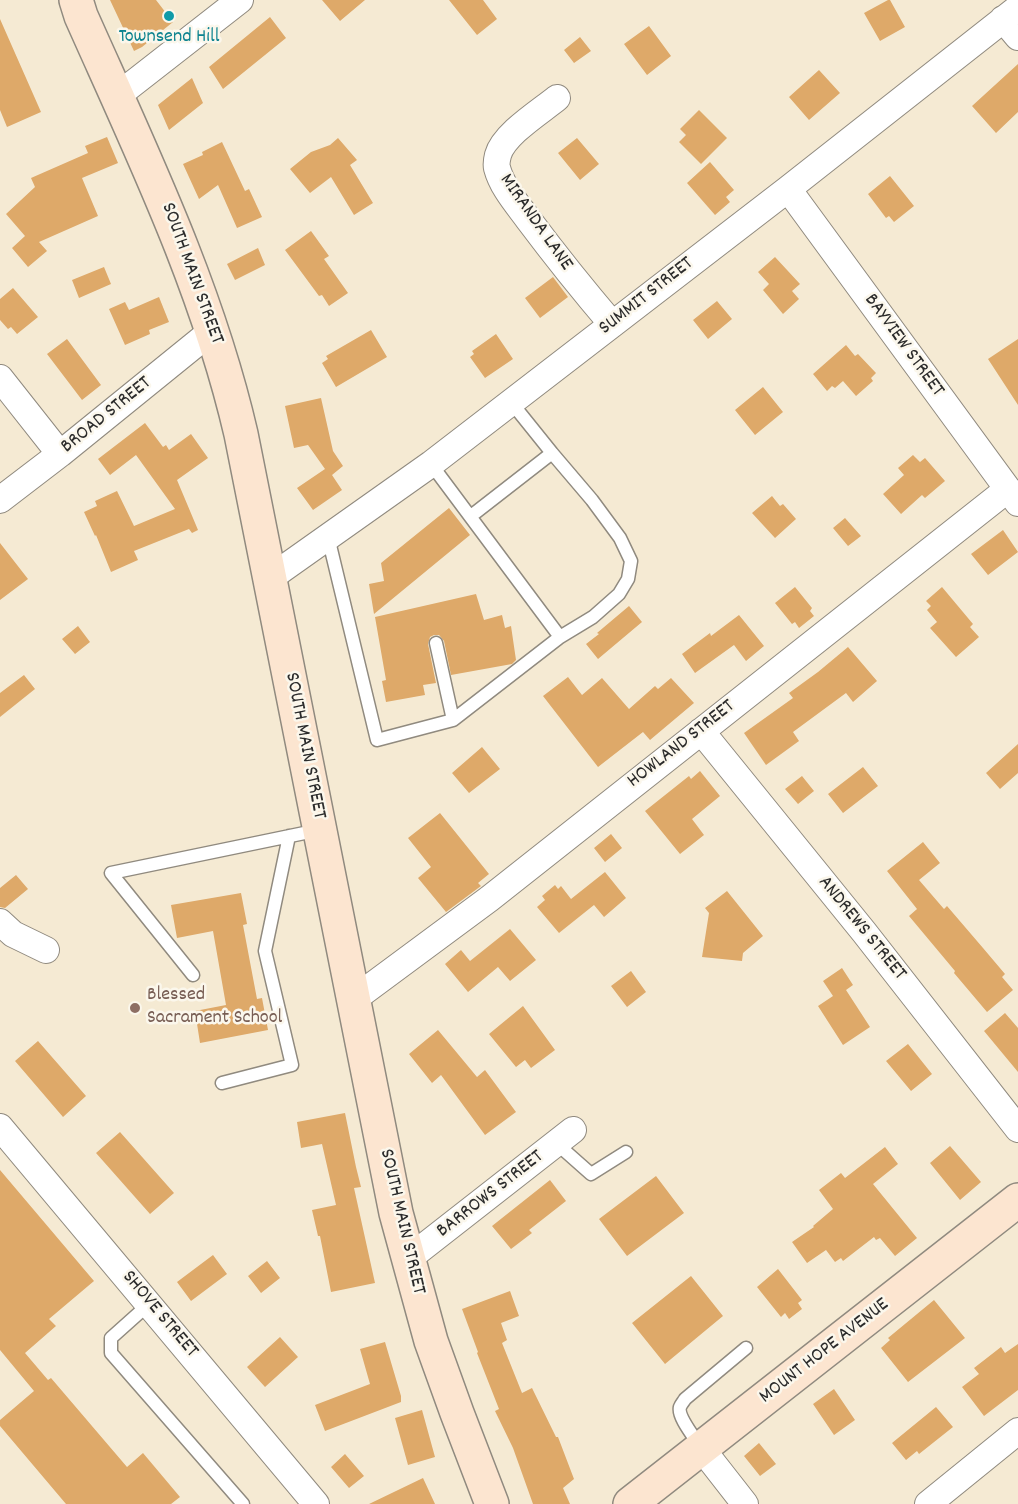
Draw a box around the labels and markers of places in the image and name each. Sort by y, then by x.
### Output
marker: Townsend Hill [162,9,176,23]
place label: Townsend Hill [118,26,220,50]
place label: Blessed Sacrament School [147,984,282,1031]
marker: Blessed Sacrament School [128,1001,142,1015]

